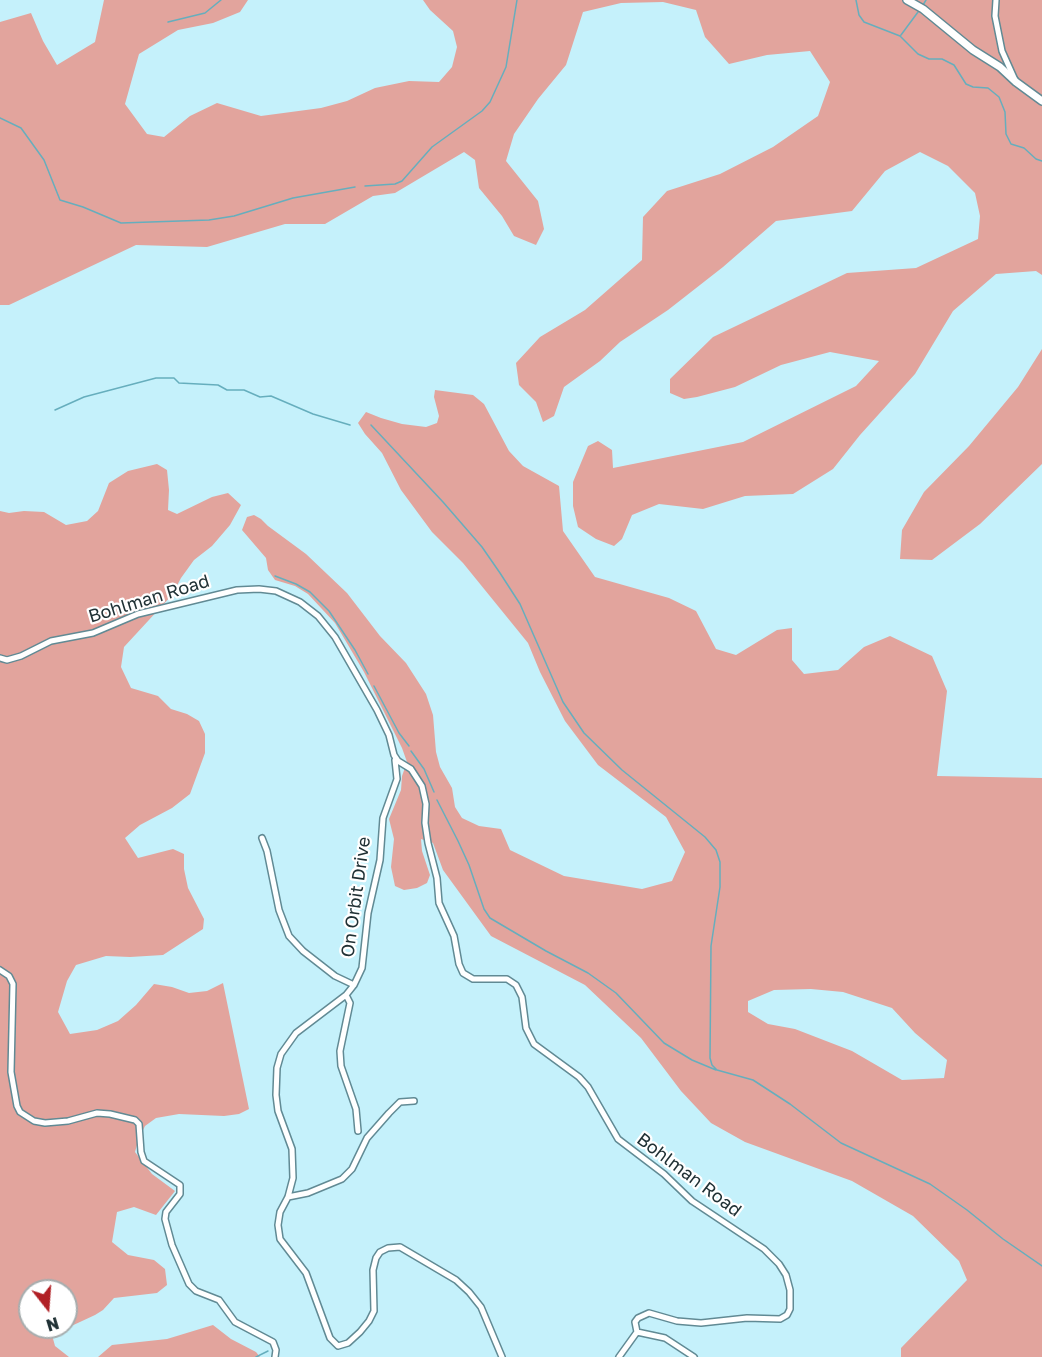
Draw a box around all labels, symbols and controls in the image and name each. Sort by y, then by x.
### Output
street label: Bohlman Road [86,570,212,628]
street label: On Orbit Drive [337,835,375,959]
street label: Bohlman Road [632,1129,746,1221]
north arrow [18,1279,78,1339]
text: N [44,1313,61,1336]

